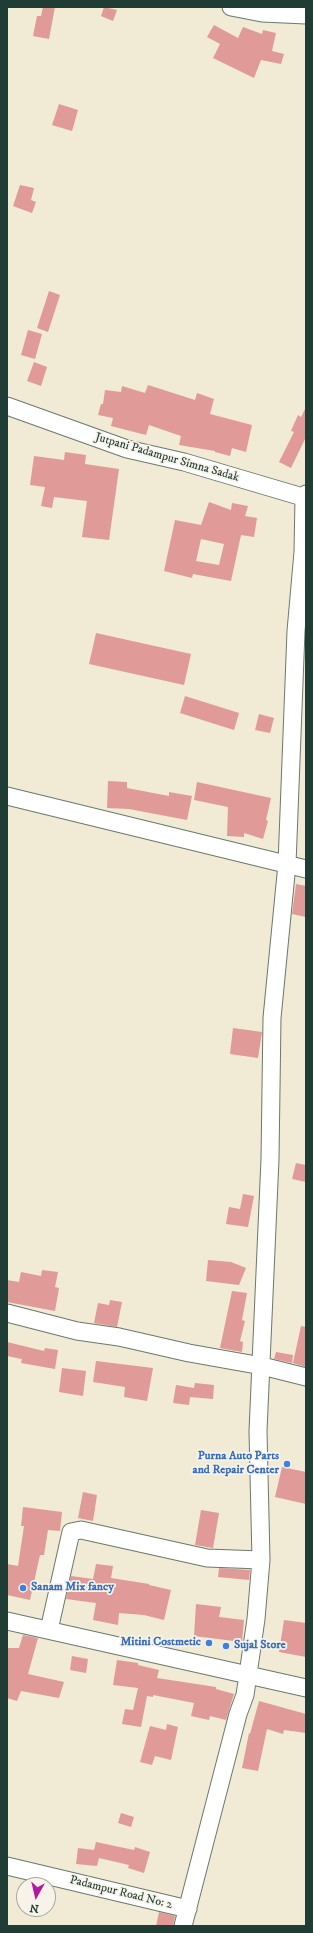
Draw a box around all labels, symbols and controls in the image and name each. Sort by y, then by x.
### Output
street label: Jutpani Padampur Simna Sadak [93,431,241,485]
place label: Purna Auto Parts and Repair Center [193,1450,279,1478]
marker: Purna Auto Parts and Repair Center [282,1459,292,1469]
place label: Sanam Mix fancy [31,1581,114,1595]
marker: Sanam Mix fancy [18,1583,28,1593]
place label: Mitini Costmetic [120,1636,201,1650]
marker: Mitini Costmetic [204,1638,214,1648]
place label: Sujal Store [234,1639,286,1653]
marker: Sujal Store [221,1641,231,1651]
street label: Padampur Road No: 2 [68,1873,174,1913]
north arrow [16,1877,56,1917]
text: N [29,1900,40,1915]

